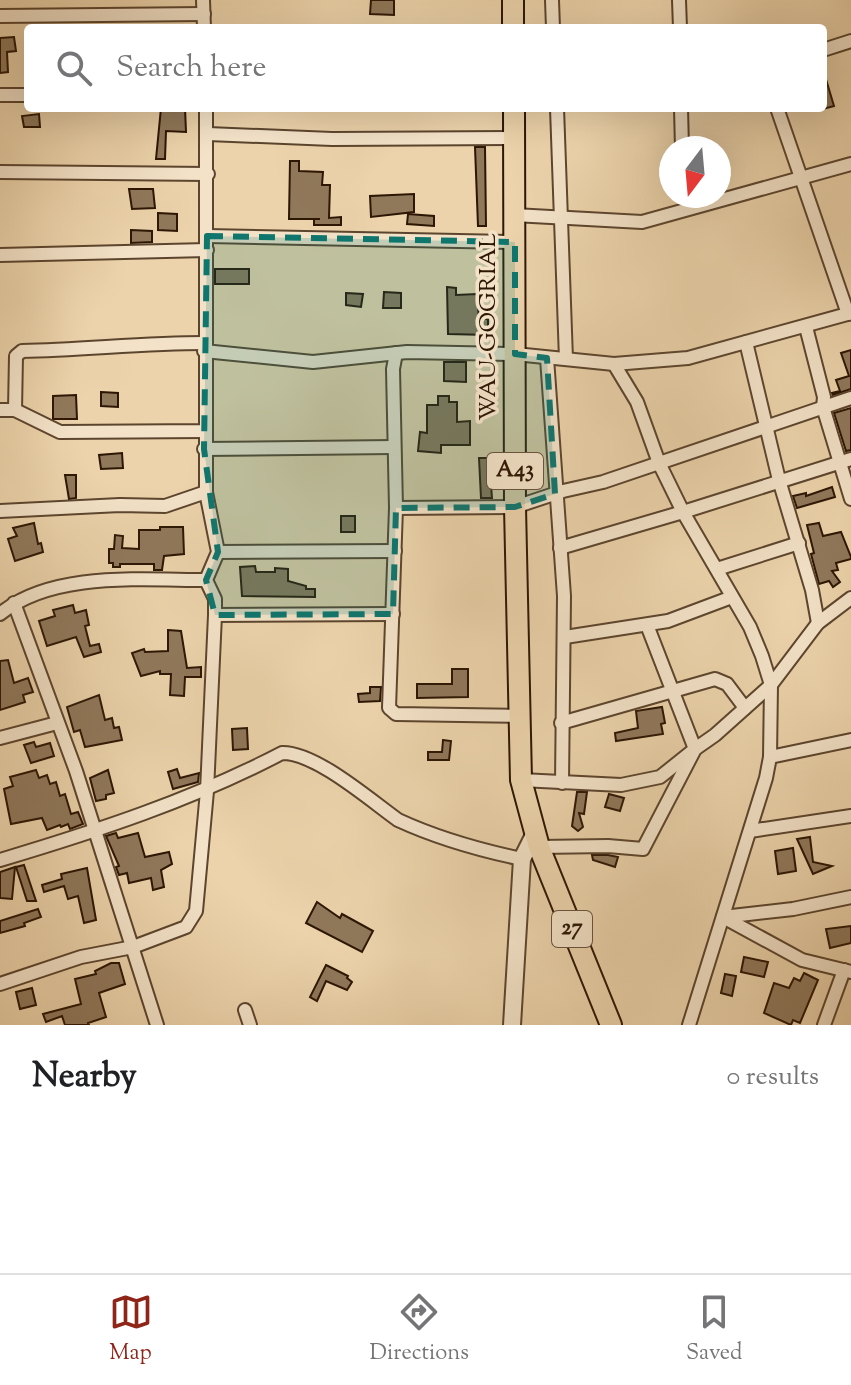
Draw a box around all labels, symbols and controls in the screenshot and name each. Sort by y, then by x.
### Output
search box [24,24,827,112]
icon: search [52,46,96,90]
text: Search here [116,47,266,90]
north arrow [659,136,731,208]
street label: WAU-GOGRIAL [472,233,506,421]
road number: A43 [487,453,543,489]
road number: 27 [552,911,592,947]
text: Nearby [32,1053,137,1102]
text: 0 results [727,1059,819,1096]
tab: Map [109,1290,153,1370]
tab: Directions [370,1290,469,1370]
tab: Saved [686,1290,742,1370]

